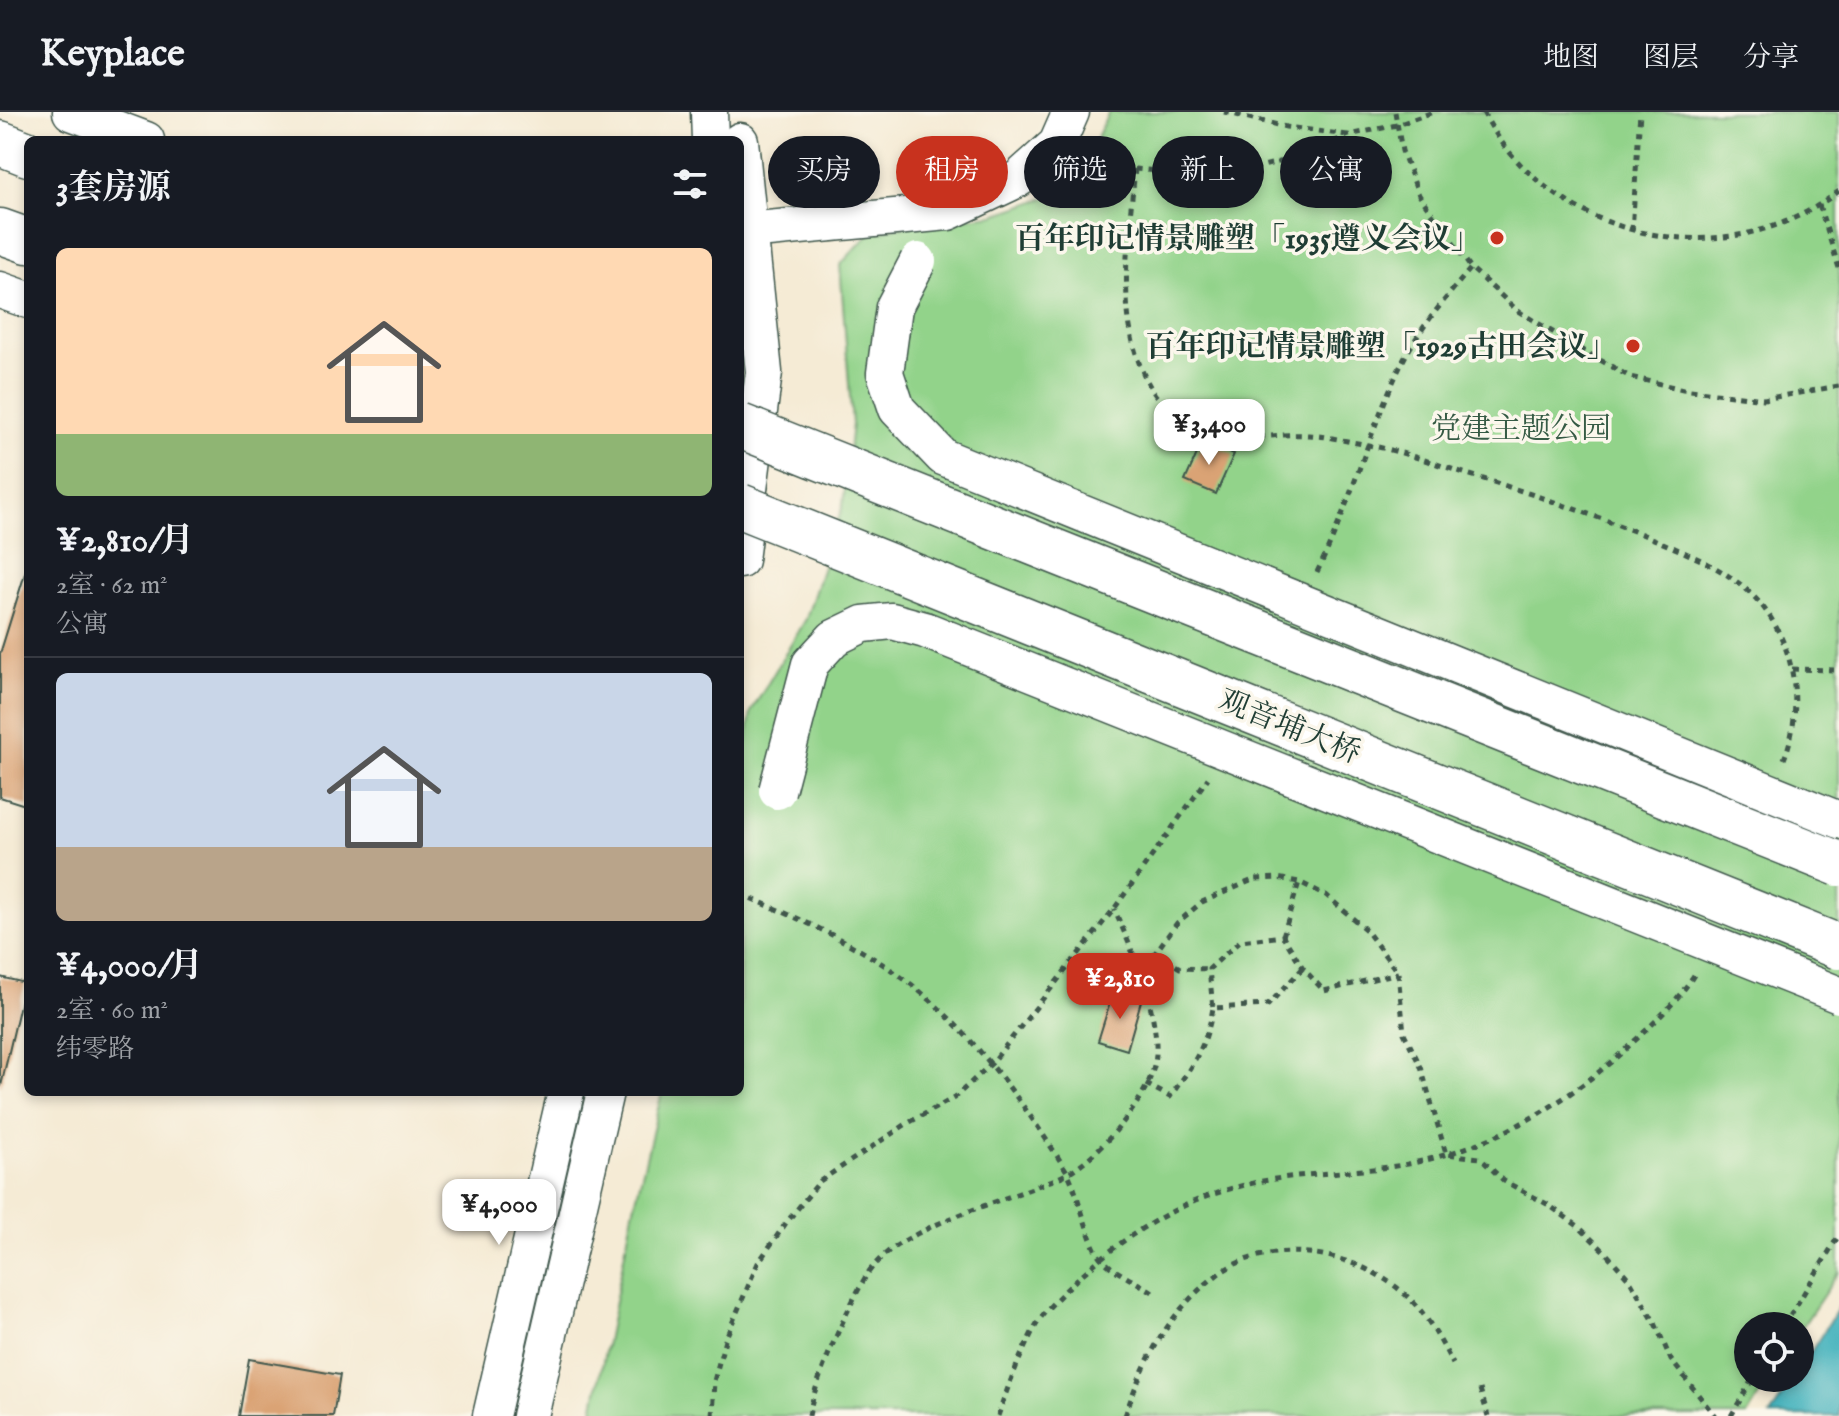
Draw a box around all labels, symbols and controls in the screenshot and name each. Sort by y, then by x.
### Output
text: Keyplace [40,31,185,79]
text: 地图 [1543,41,1599,76]
text: 图层 [1643,41,1699,76]
text: 分享 [1743,41,1799,76]
chip: 买房 [768,136,880,208]
chip: 租房 [896,136,1008,208]
chip: 筛选 [1024,136,1136,208]
chip: 新上 [1152,136,1264,208]
chip: 公寓 [1280,136,1392,208]
icon: filters [668,162,712,206]
text: 3套房源 [56,167,171,210]
place label: 百年印记情景雕塑「1935遵义会议」 [1015,221,1481,259]
marker: 百年印记情景雕塑「1935遵义会议」 [1488,229,1506,247]
icon: home [312,300,456,444]
place label: 百年印记情景雕塑「1929古田会议」 [1146,329,1617,367]
marker: 百年印记情景雕塑「1929古田会议」 [1624,337,1642,355]
pin: ¥3,400 [1144,399,1274,467]
text: ¥3,400 [1172,408,1246,441]
park label: 党建主题公园 [1431,411,1611,449]
text: ¥2,810/月 [56,520,194,563]
text: 2室 · 62 m² [56,569,167,602]
text: 公寓 [56,608,108,641]
street label: 观音埔大桥 [1213,682,1366,774]
icon: home [312,725,456,869]
text: ¥4,000/月 [56,945,203,988]
pin: ¥2,810 [1055,953,1185,1021]
text: ¥2,810 [1085,962,1155,995]
text: 2室 · 60 m² [56,994,168,1027]
text: 纬零路 [56,1033,134,1066]
pin: ¥4,000 [434,1179,564,1247]
text: ¥4,000 [460,1188,538,1221]
map controls [1734,1312,1814,1392]
button: locate [1734,1312,1814,1392]

